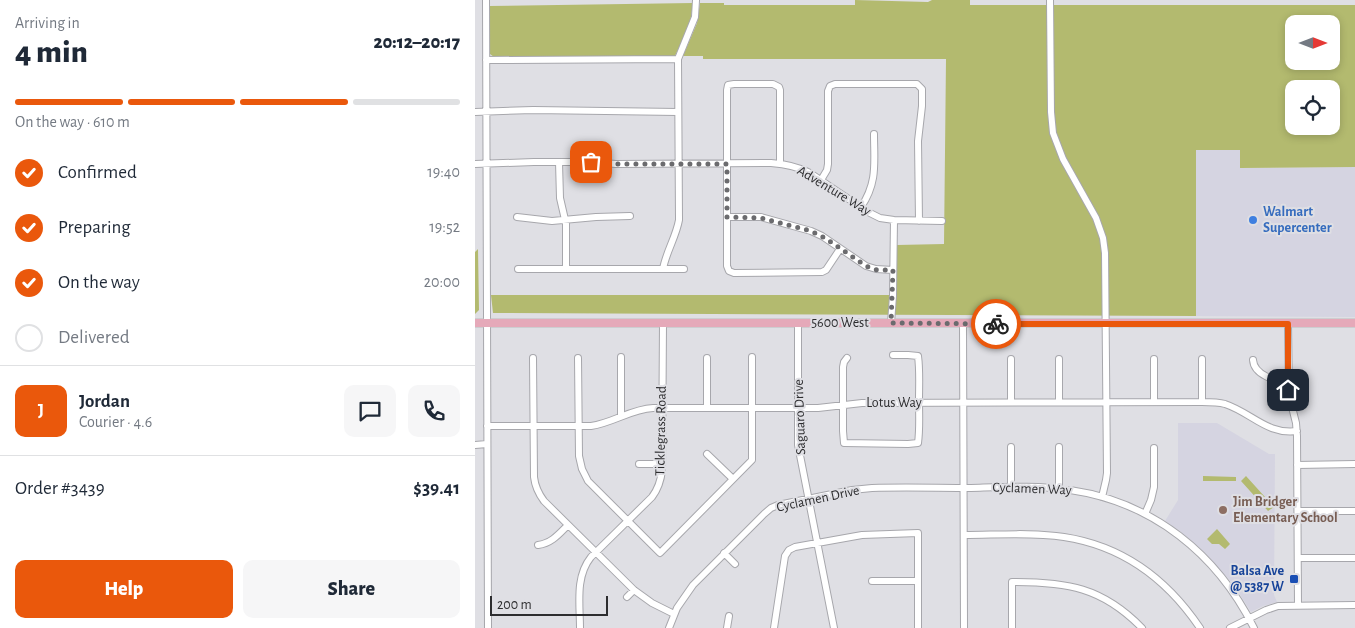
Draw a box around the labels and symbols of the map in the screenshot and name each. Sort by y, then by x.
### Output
north arrow [1285,15,1340,70]
pin [570,141,612,183]
street label: Adventure Way [795,164,873,218]
place label: Walmart Supercenter [1263,205,1332,235]
marker: Walmart Supercenter [1247,214,1259,226]
courier [971,299,1021,349]
street label: 5600 West [811,316,869,330]
pin [1267,369,1309,411]
street label: Saguaro Drive [792,379,808,455]
street label: Ticklegrass Road [653,386,669,476]
street label: Lotus Way [866,396,922,410]
street label: Cyclamen Way [992,481,1072,497]
street label: Cyclamen Drive [775,483,861,515]
place label: Jim Bridger Elementary School [1233,495,1338,525]
marker: Jim Bridger Elementary School [1217,504,1229,516]
place label: Balsa Ave @ 5387 W [1230,564,1284,594]
marker: Balsa Ave @ 5387 W [1288,573,1300,585]
scale bar [490,593,607,616]

